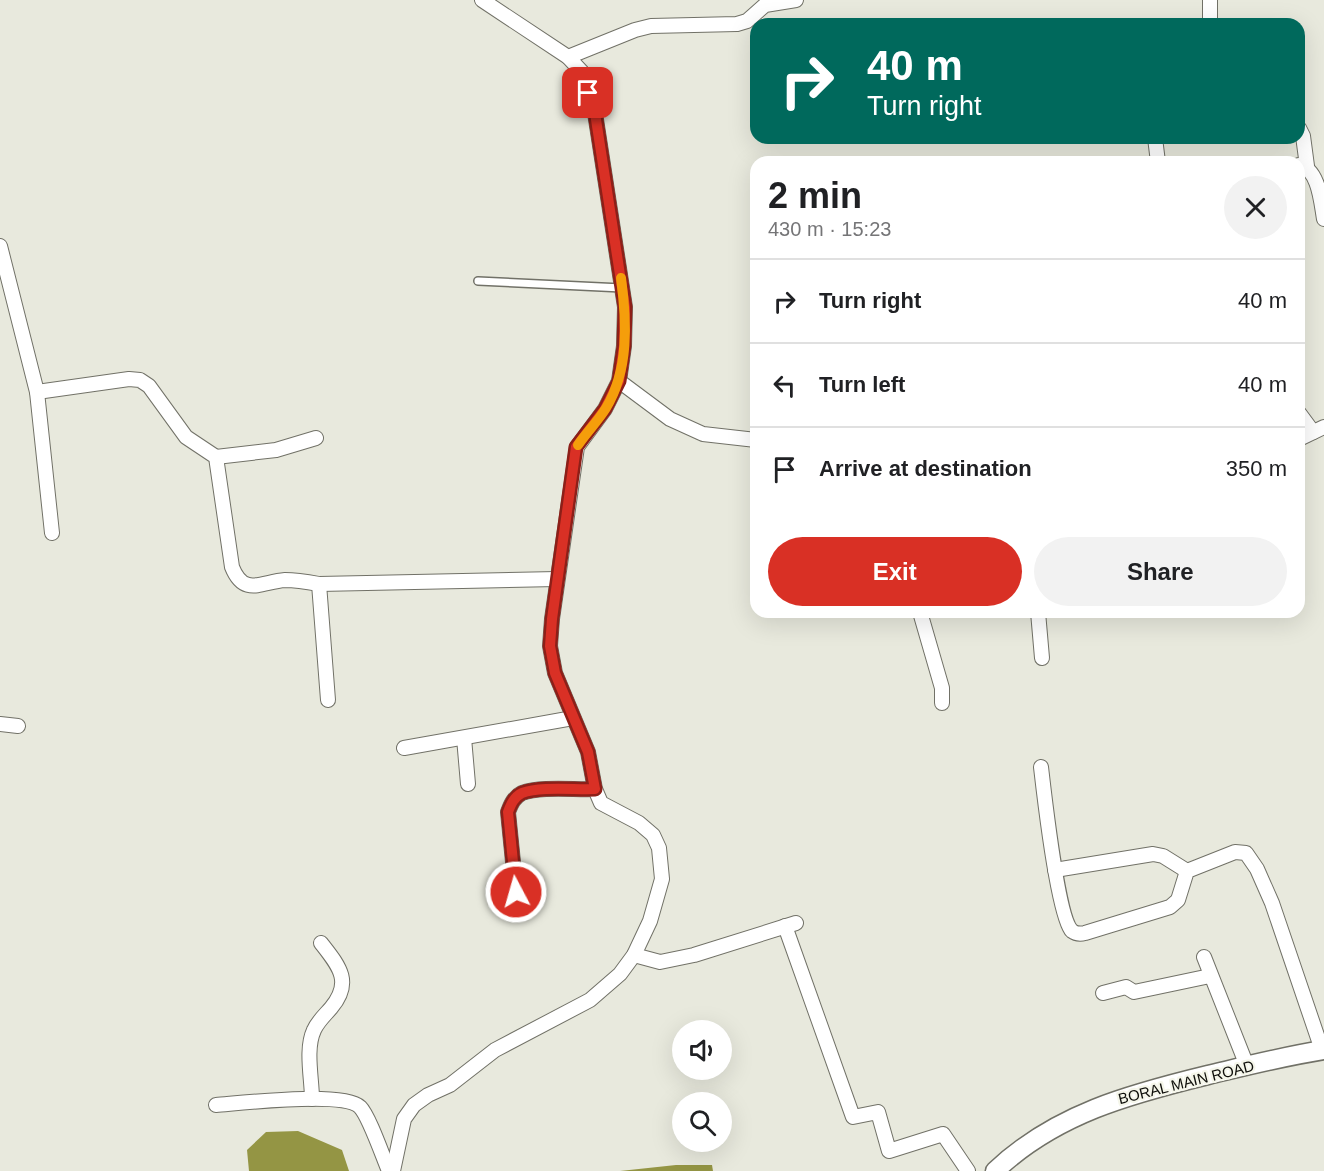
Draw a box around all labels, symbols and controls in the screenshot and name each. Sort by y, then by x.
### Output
icon: right [768,42,846,120]
text: 40 m [867,42,963,89]
pin [562,67,613,118]
icon: arrive [571,76,604,109]
text: Turn right [867,91,982,121]
text: 2 min [768,175,862,216]
button: close [1224,176,1287,239]
text: 430 m · 15:23 [768,218,891,240]
icon: right [768,285,801,318]
text: Turn right [819,288,921,313]
text: 40 m [1238,288,1287,313]
icon: left [768,369,801,402]
text: Turn left [819,372,905,397]
text: 40 m [1238,372,1287,397]
icon: arrive [768,453,801,486]
text: Arrive at destination [819,456,1032,481]
text: 350 m [1226,456,1287,481]
button: Exit [768,537,1022,606]
button: Share [1034,537,1287,606]
position arrow [484,860,548,924]
map controls [672,1020,732,1152]
button: sound [672,1020,732,1080]
street label: BORAL MAIN ROAD [1116,1057,1256,1107]
button: search [672,1092,732,1152]

